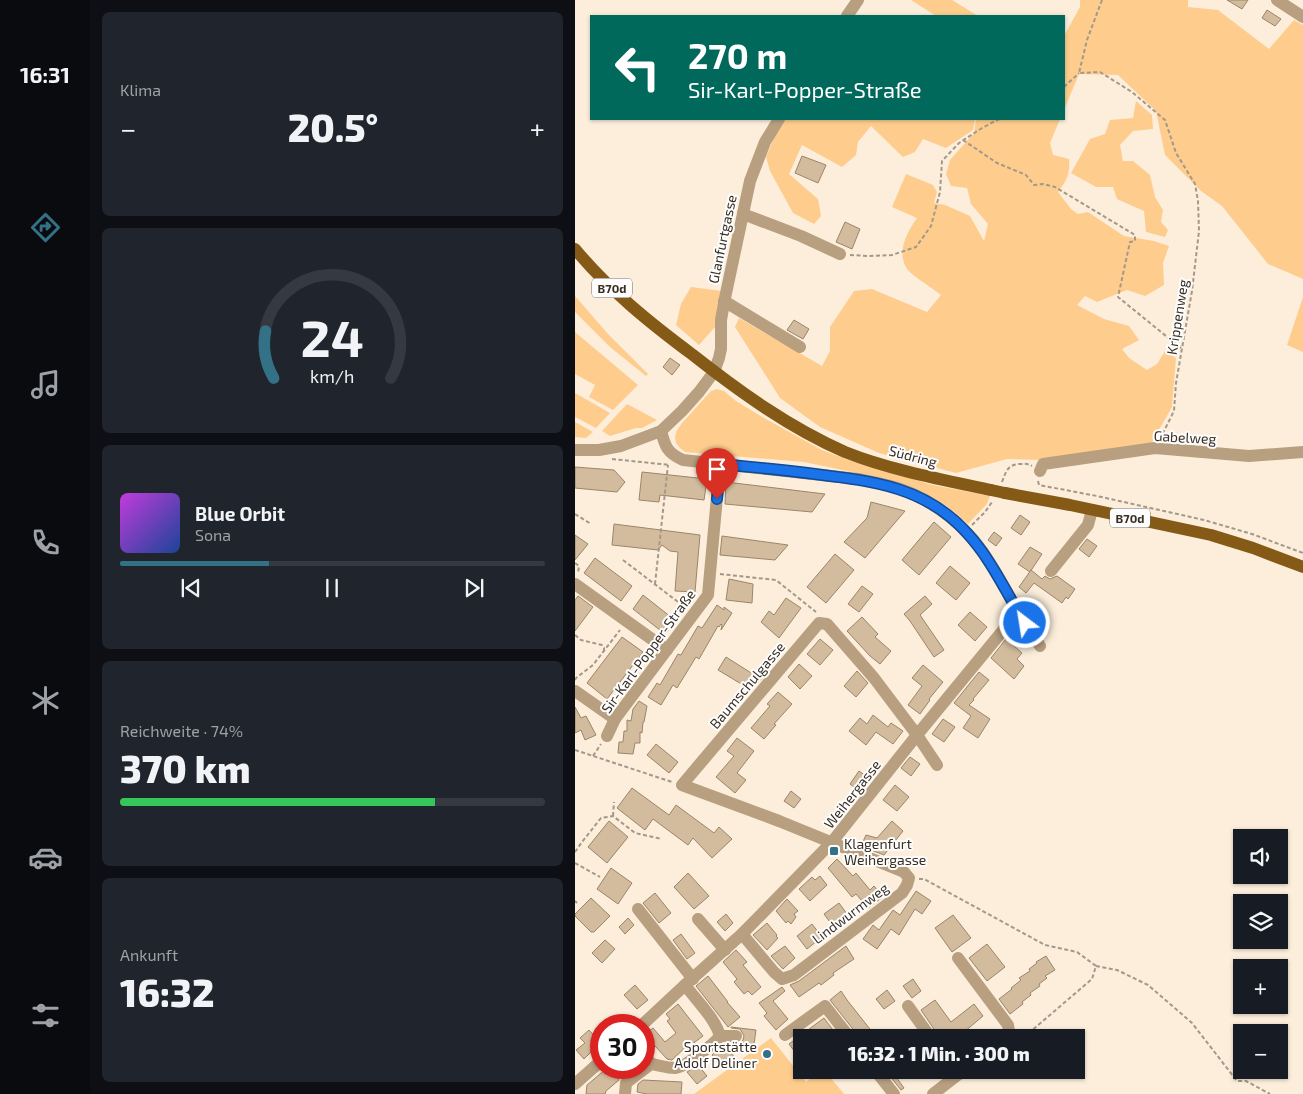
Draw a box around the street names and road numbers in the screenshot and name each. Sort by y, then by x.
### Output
street label: Glanfurtgasse [704,193,740,285]
road number: B70d [592,278,632,298]
street label: Krippenweg [1163,278,1191,356]
street label: Gabelweg [1153,427,1217,447]
street label: Südring [887,441,939,471]
road number: B70d [1110,508,1150,528]
street label: Sir-Karl-Popper-Straße [597,586,699,716]
street label: Baumschulgasse [706,638,788,732]
street label: Weihergasse [820,756,884,832]
street label: Lindwurmweg [809,879,892,947]

